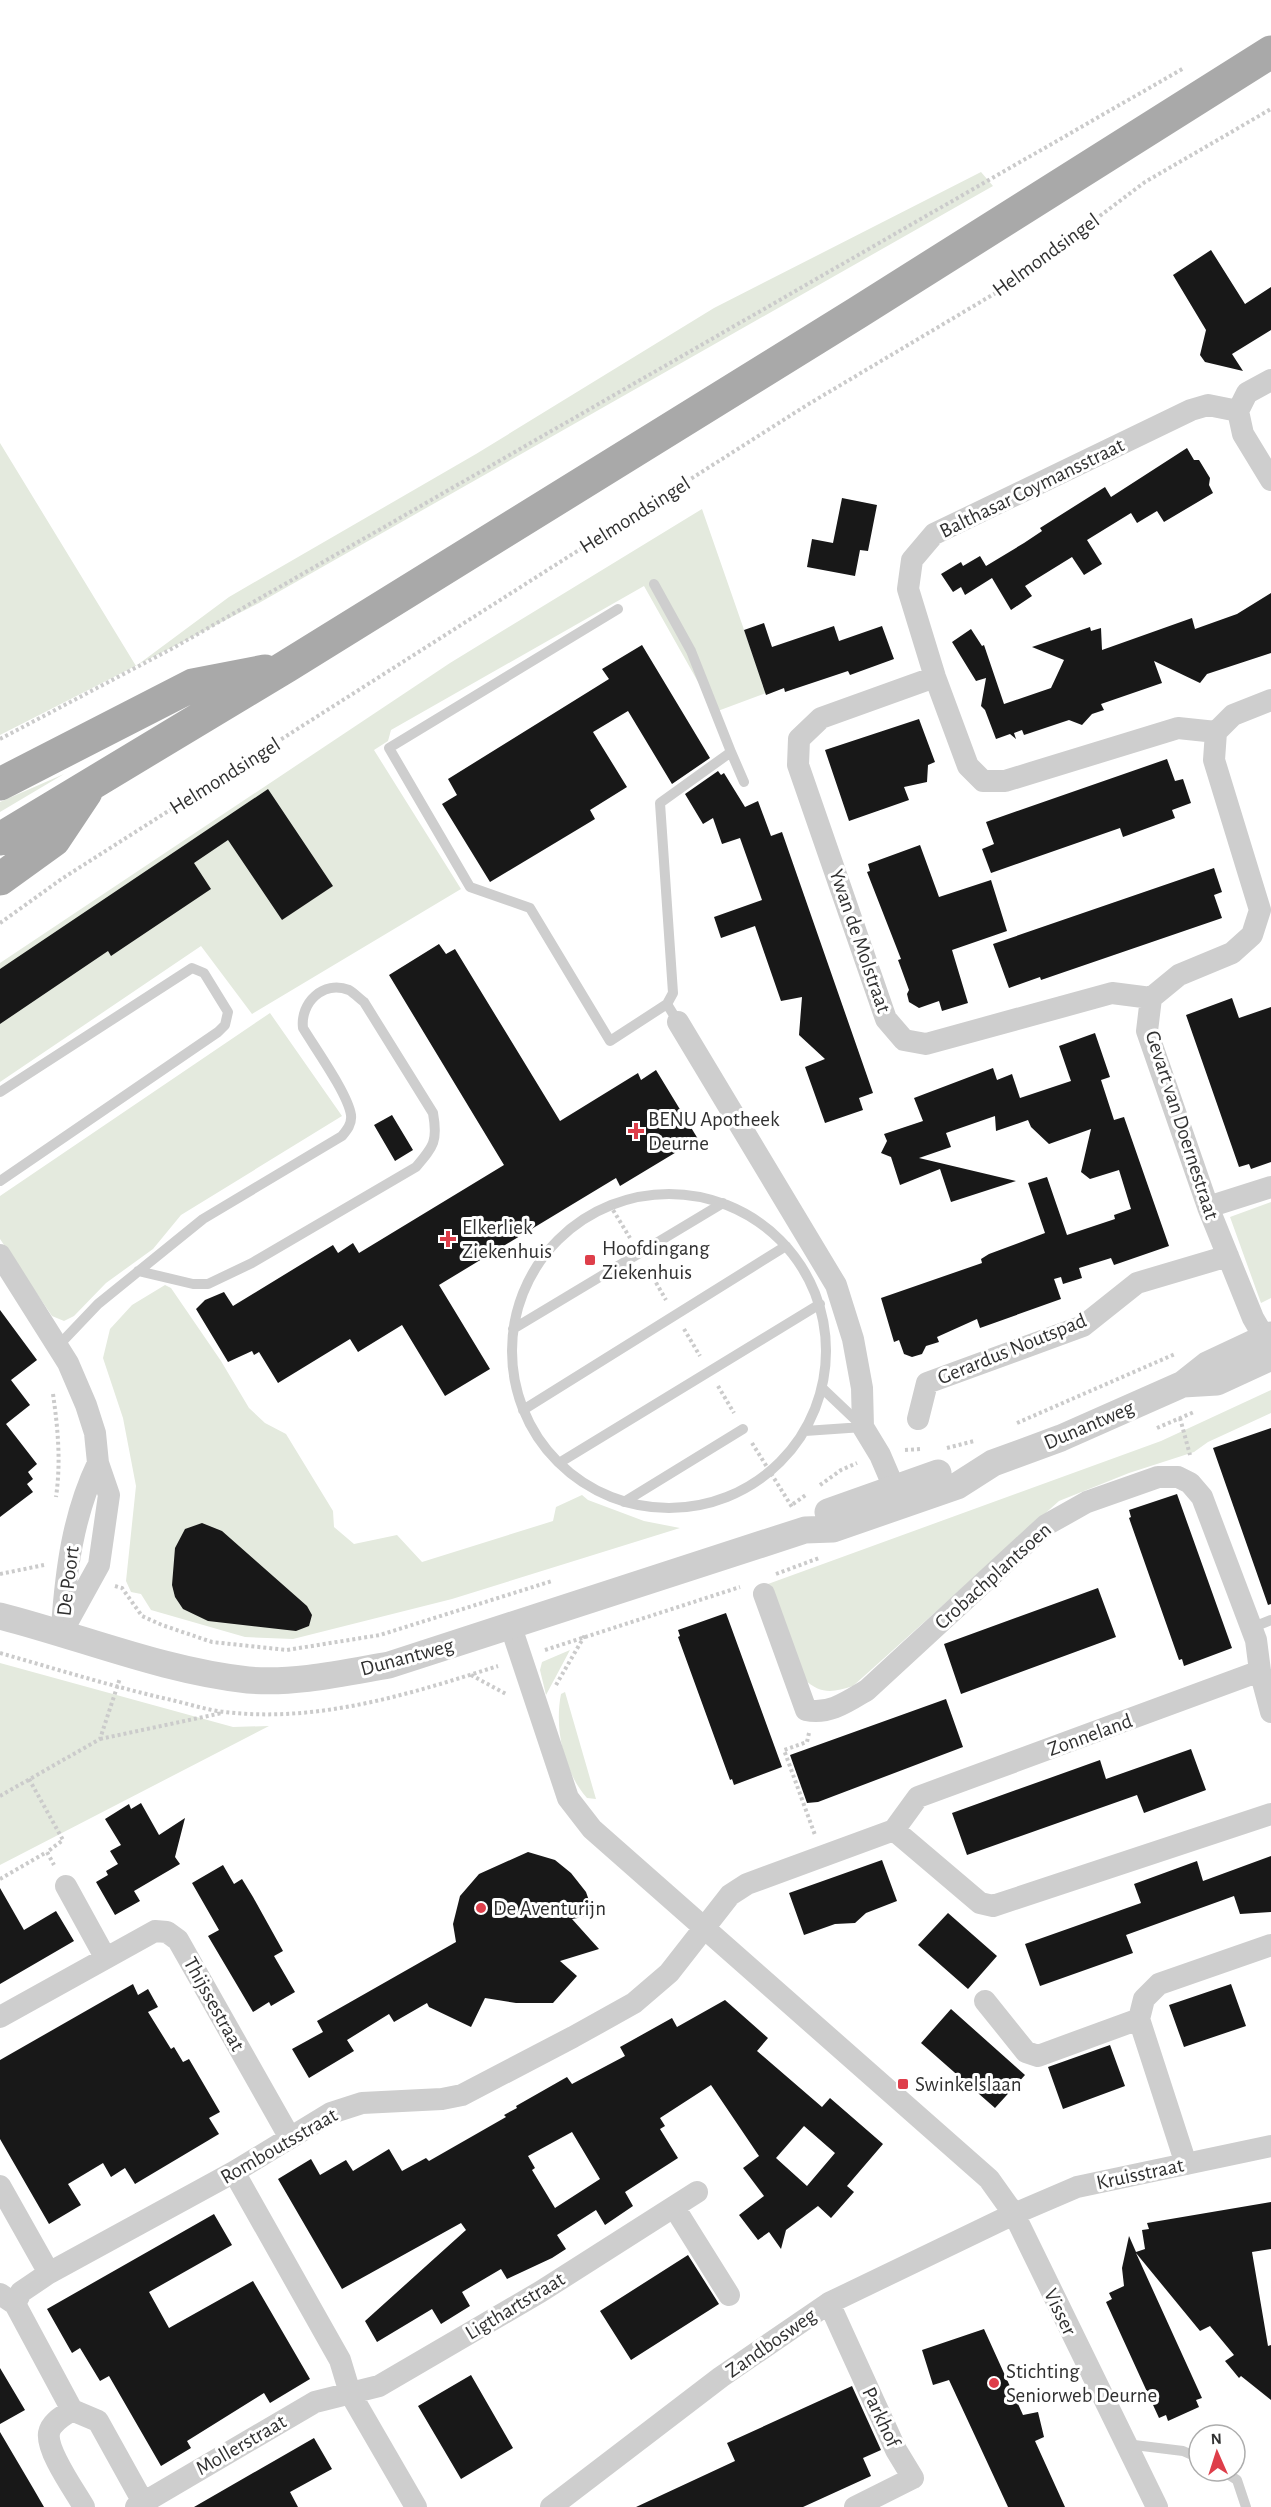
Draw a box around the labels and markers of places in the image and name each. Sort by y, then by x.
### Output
place label: BENU Apotheek Deurne [648,1109,780,1154]
marker: BENU Apotheek Deurne [629,1124,643,1138]
place label: Elkerliek Ziekenhuis [462,1217,552,1262]
marker: Elkerliek Ziekenhuis [439,1230,457,1248]
place label: Hoofdingang Ziekenhuis [602,1238,710,1283]
marker: Hoofdingang Ziekenhuis [583,1253,597,1267]
place label: De Aventurijn [493,1898,606,1919]
marker: De Aventurijn [474,1901,488,1915]
place label: Swinkelslaan [915,2074,1022,2095]
marker: Swinkelslaan [896,2077,910,2091]
place label: Stichting Seniorweb Deurne [1006,2361,1157,2406]
marker: Stichting Seniorweb Deurne [987,2376,1001,2390]

